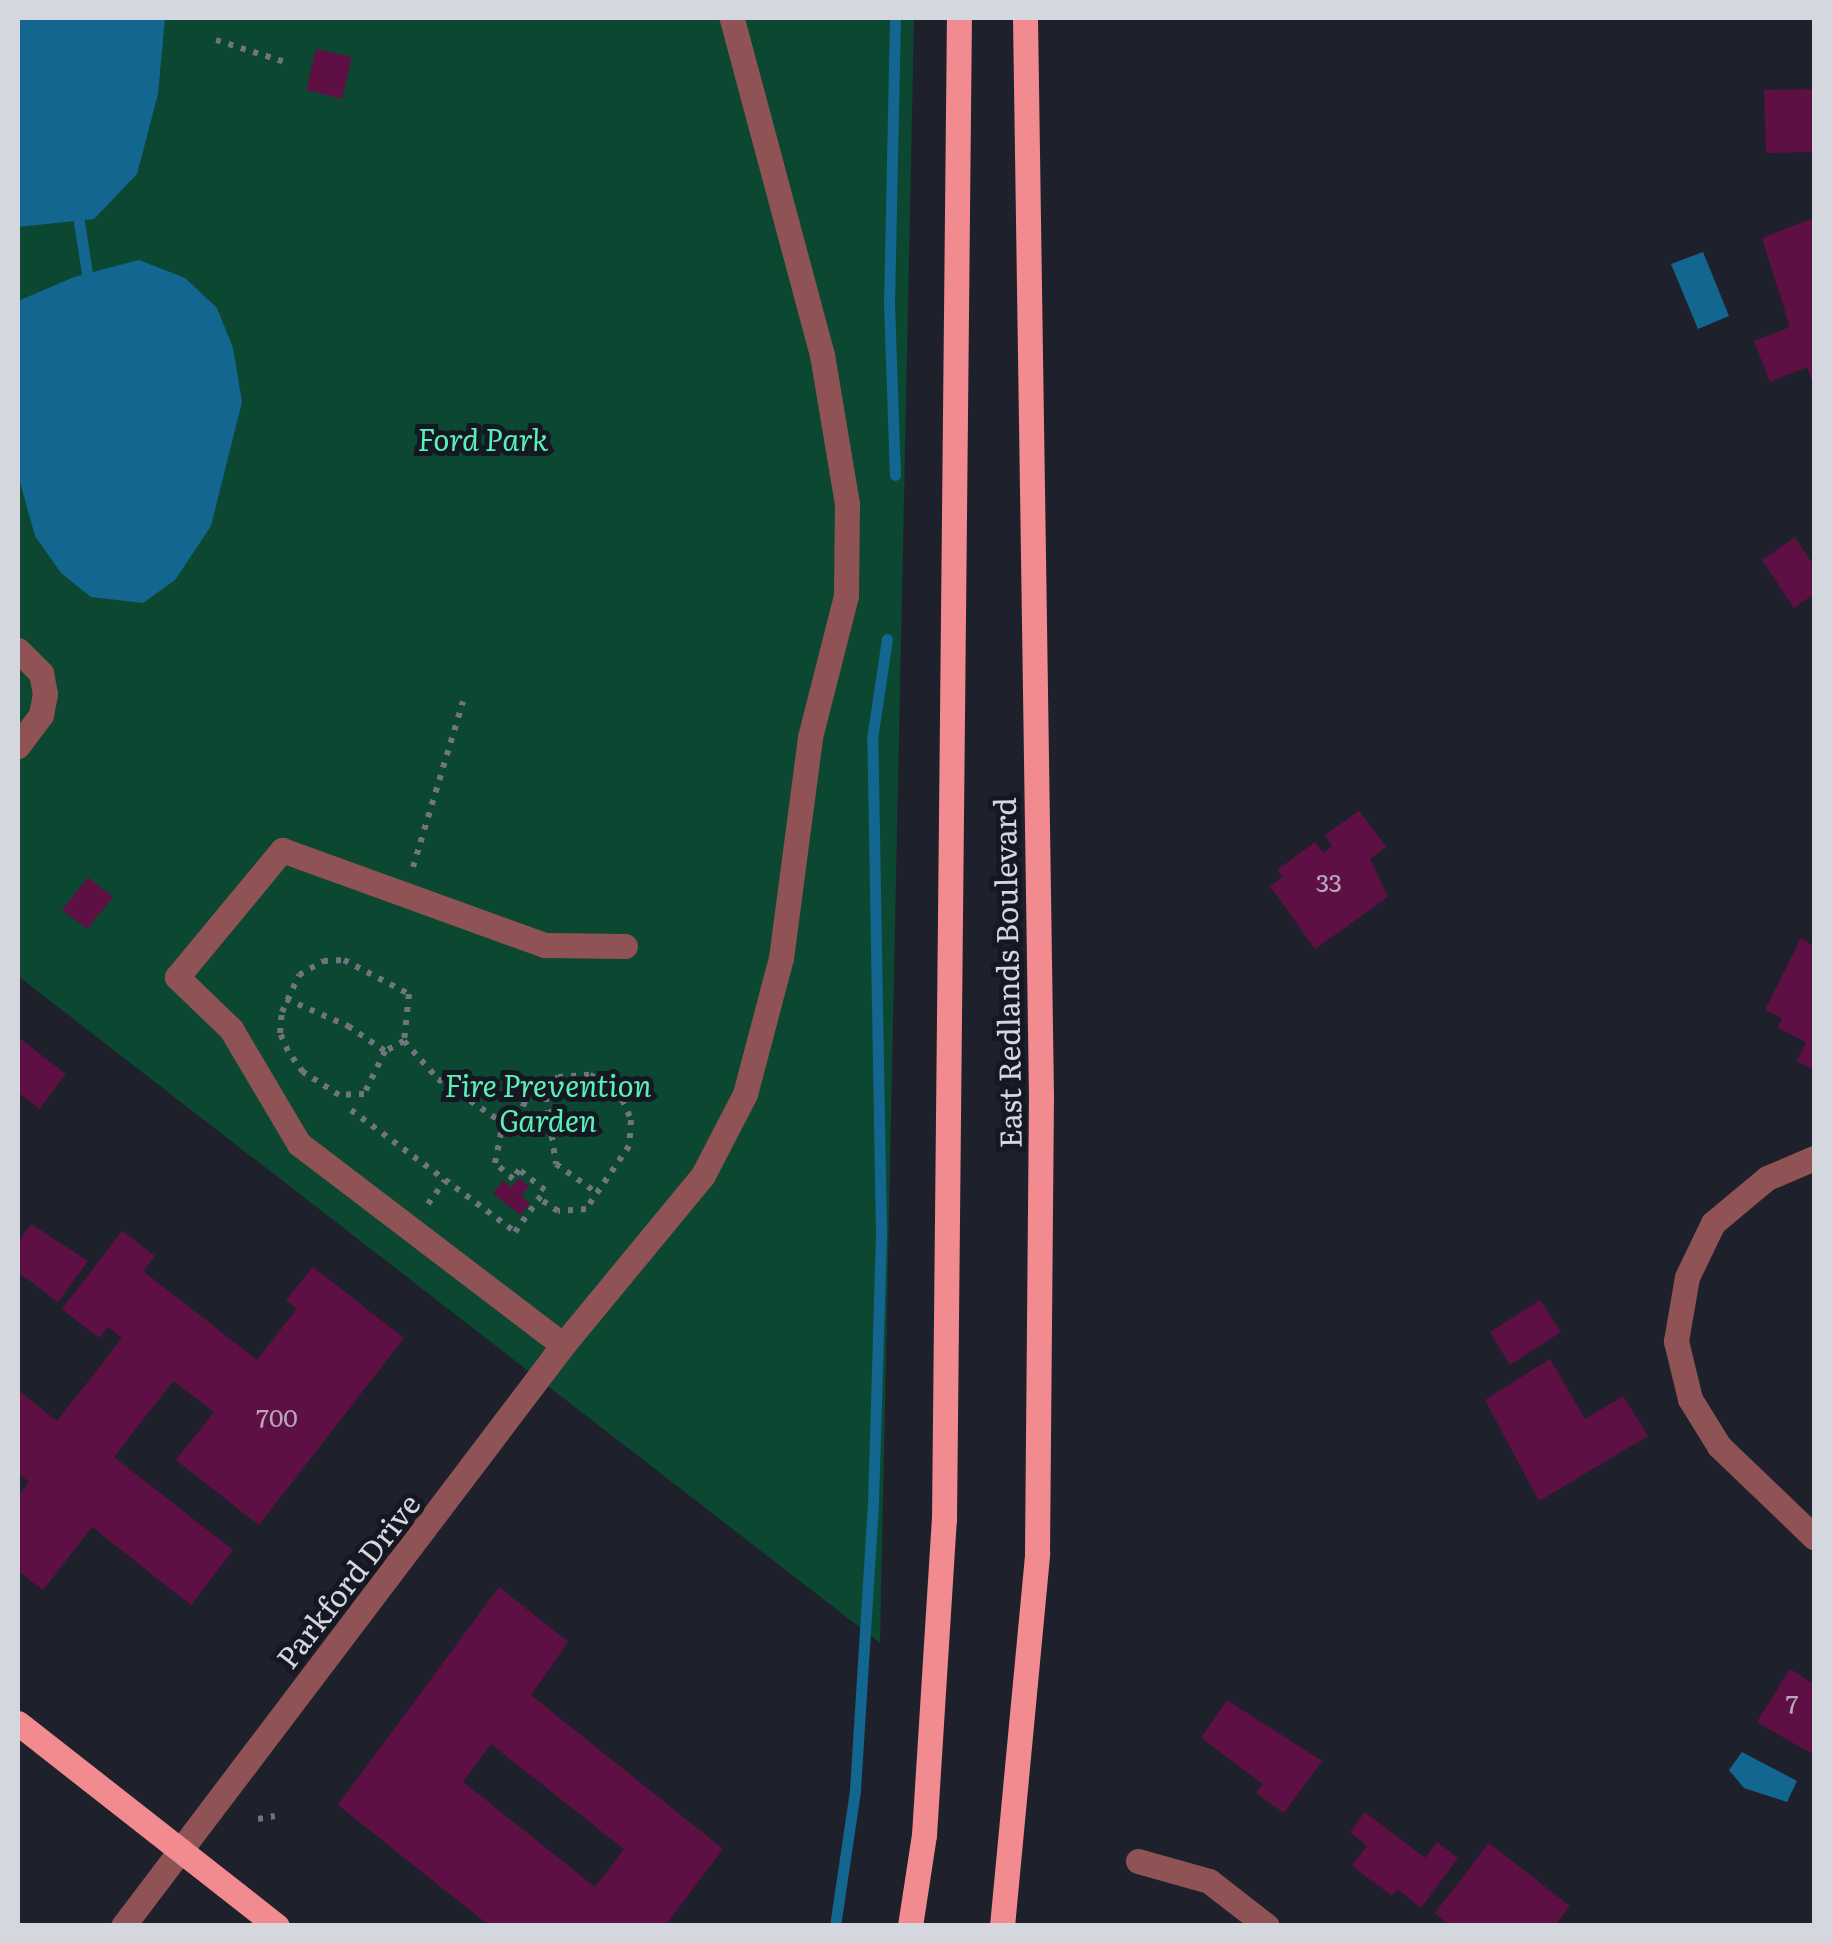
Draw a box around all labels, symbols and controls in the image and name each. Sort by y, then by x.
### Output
park label: Ford Park [417,420,549,456]
street label: East Redlands Boulevard [985,797,1027,1149]
house number: 33 [1316,867,1342,897]
park label: Fire Prevention Garden [444,1066,652,1136]
house number: 700 [256,1402,298,1432]
street label: Parkford Drive [268,1486,426,1674]
house number: 7 [1786,1688,1798,1718]

